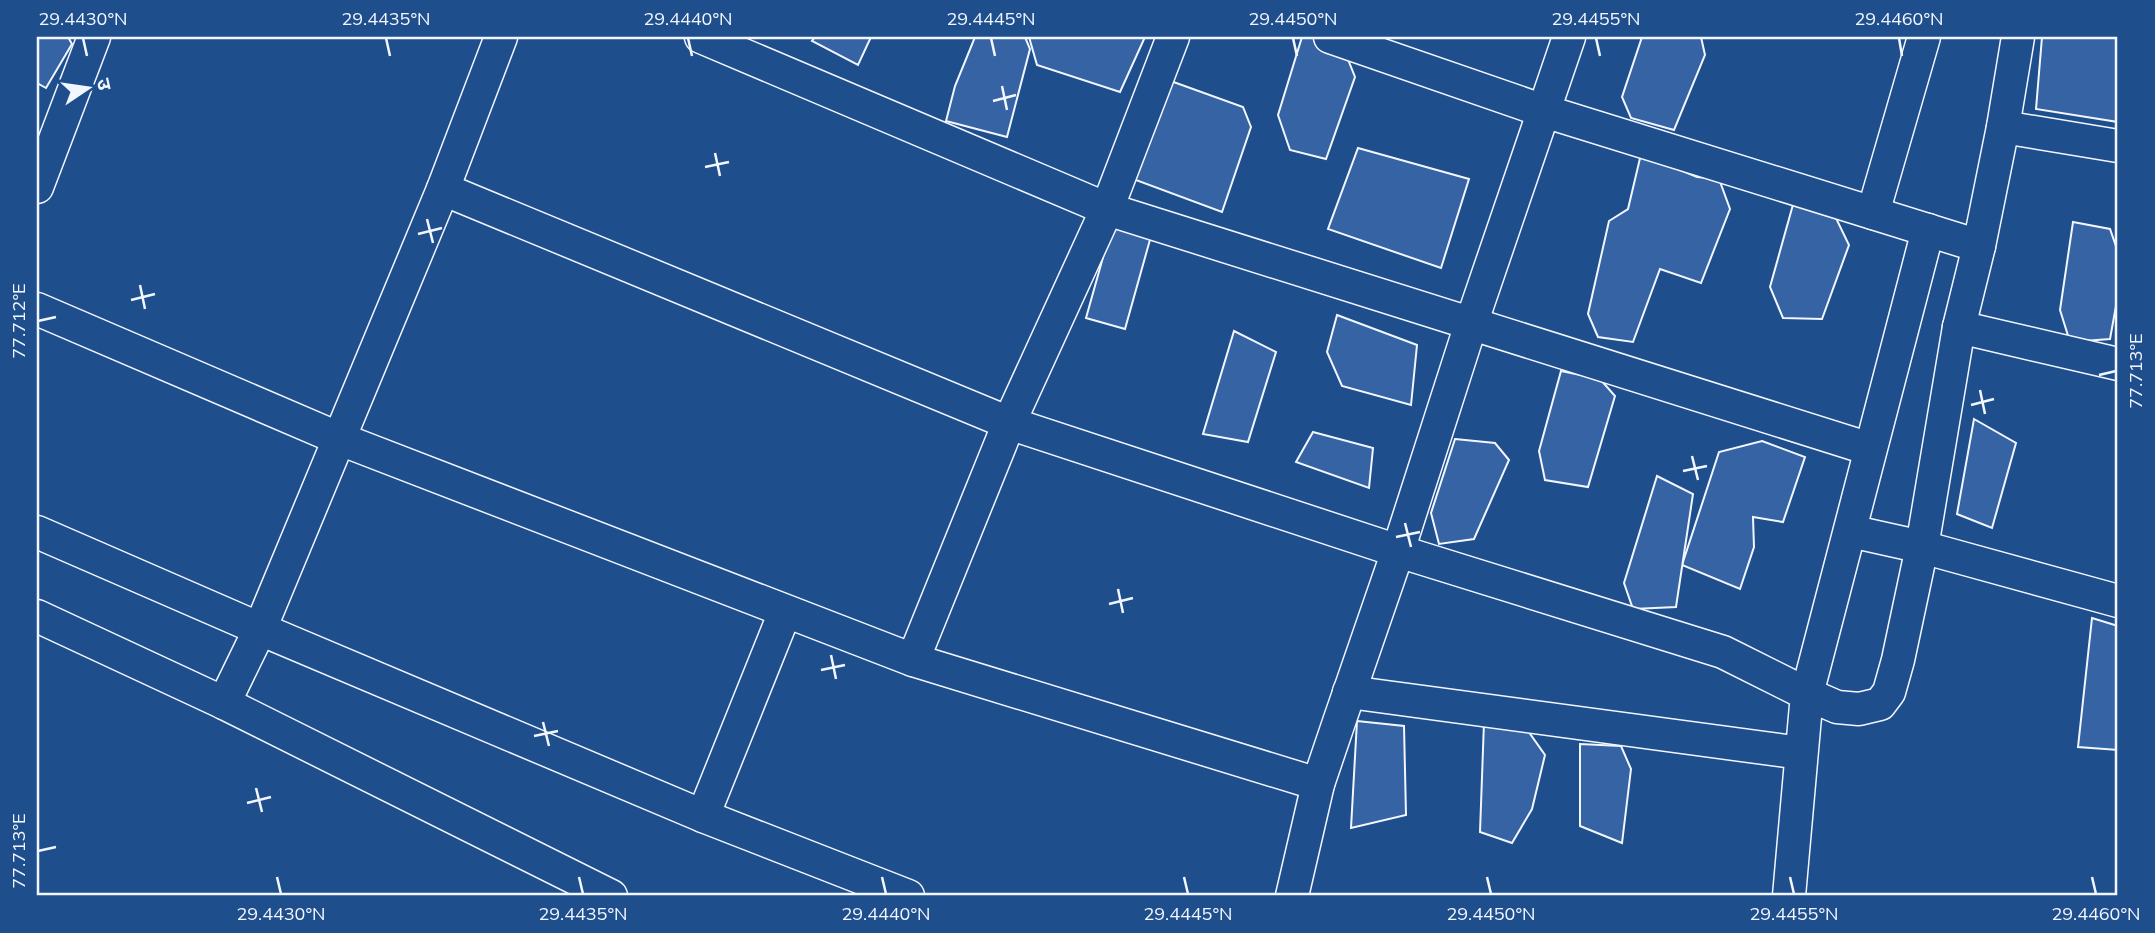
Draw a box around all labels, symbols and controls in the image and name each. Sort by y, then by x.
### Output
text: 29.4430°N [38,7,128,30]
text: 29.4435°N [341,7,431,30]
text: 29.4440°N [643,7,733,30]
text: 29.4445°N [946,7,1036,30]
text: 29.4450°N [1248,7,1338,30]
text: 29.4455°N [1551,7,1641,30]
text: 29.4460°N [1854,7,1944,30]
north arrow [52,52,122,122]
text: उ [92,76,118,93]
text: 77.712°E [7,283,30,359]
text: 77.713°E [2124,333,2147,409]
text: 77.713°E [7,813,30,889]
text: 29.4430°N [236,902,326,925]
text: 29.4435°N [538,902,628,925]
text: 29.4440°N [841,902,931,925]
text: 29.4445°N [1143,902,1233,925]
text: 29.4450°N [1446,902,1536,925]
text: 29.4455°N [1749,902,1839,925]
text: 29.4460°N [2051,902,2141,925]

